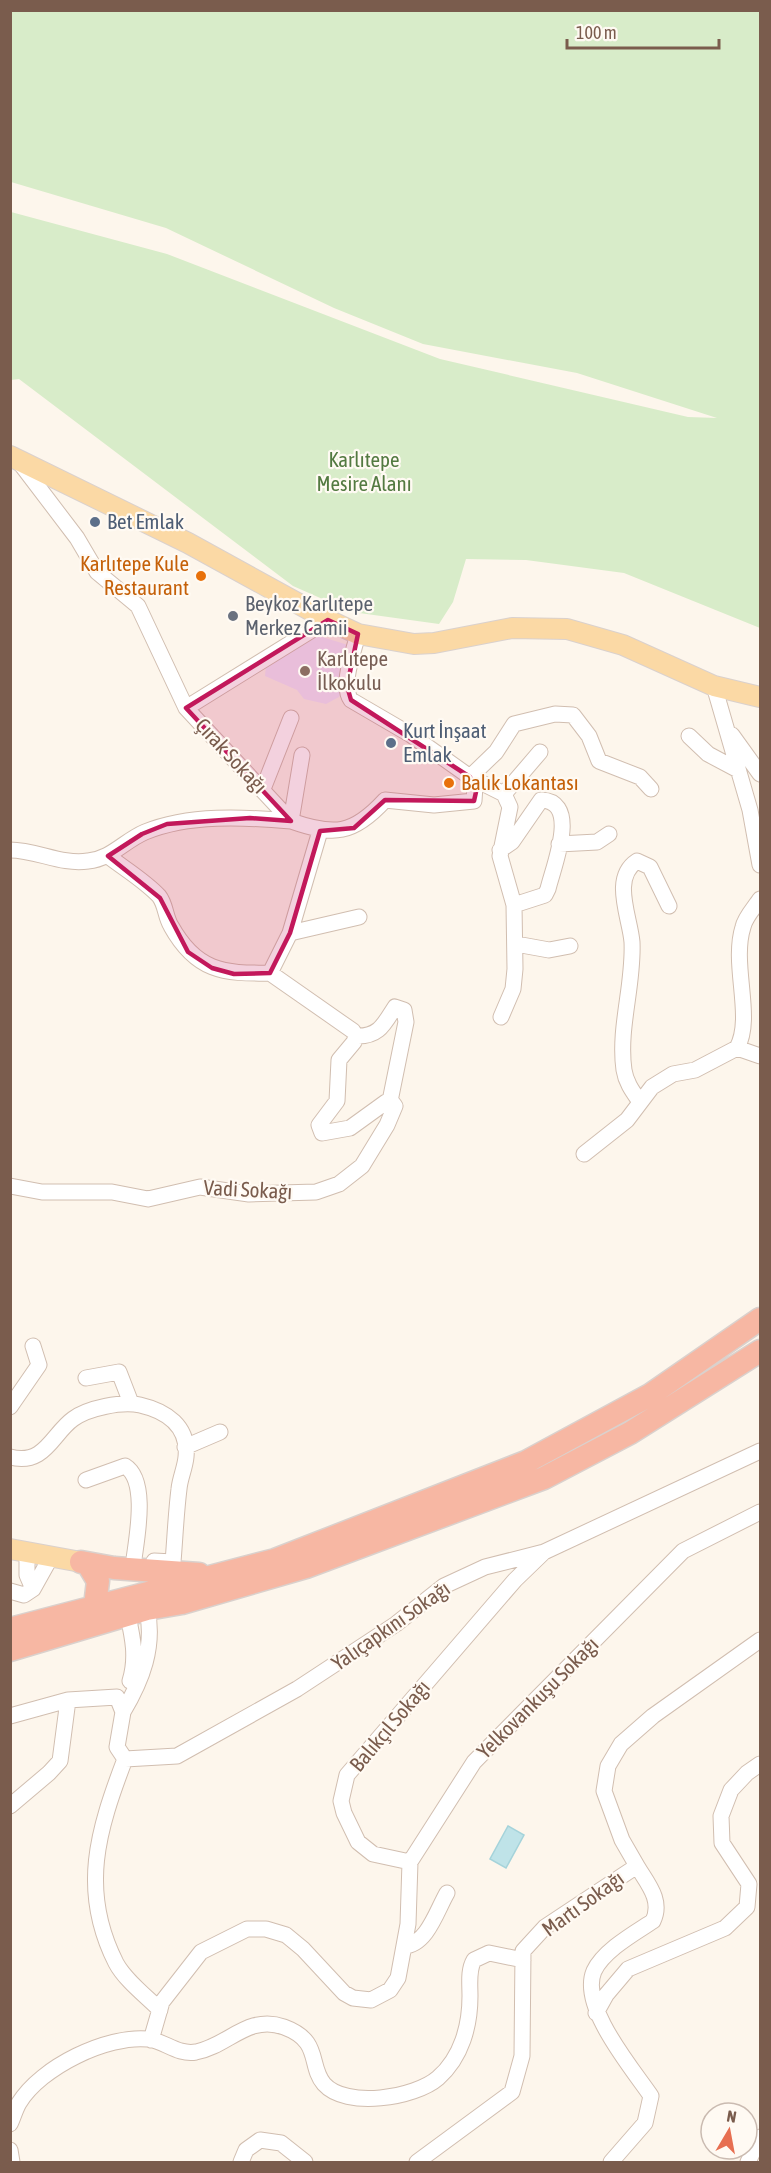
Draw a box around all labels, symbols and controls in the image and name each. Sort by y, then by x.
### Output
scale bar [567,12,718,50]
text: 100 m [576,22,617,43]
park label: Karlıtepe Mesire Alanı [316,447,412,495]
place label: Bet Emlak [107,509,184,533]
marker: Bet Emlak [88,515,102,529]
place label: Karlıtepe Kule Restaurant [80,551,189,599]
marker: Karlıtepe Kule Restaurant [194,569,208,583]
place label: Beykoz Karlıtepe Merkez Camii [245,591,373,639]
marker: Beykoz Karlıtepe Merkez Camii [226,609,240,623]
place label: Karlıtepe İlkokulu [317,646,388,694]
marker: Karlıtepe İlkokulu [298,664,312,678]
street label: Çırak Sokağı [191,713,272,798]
place label: Kurt İnşaat Emlak [403,718,487,766]
marker: Kurt İnşaat Emlak [384,736,398,750]
place label: Balık Lokantası [461,770,578,794]
marker: Balık Lokantası [442,776,456,790]
street label: Vadi Sokağı [203,1175,293,1203]
street label: Yalıçapkını Sokağı [327,1576,454,1675]
street label: Yelkovankuşu Sokağı [472,1632,603,1763]
street label: Balıkçıl Sokağı [344,1675,434,1776]
street label: Martı Sokağı [537,1866,628,1941]
north arrow [699,2101,759,2161]
text: N [725,2107,738,2126]

